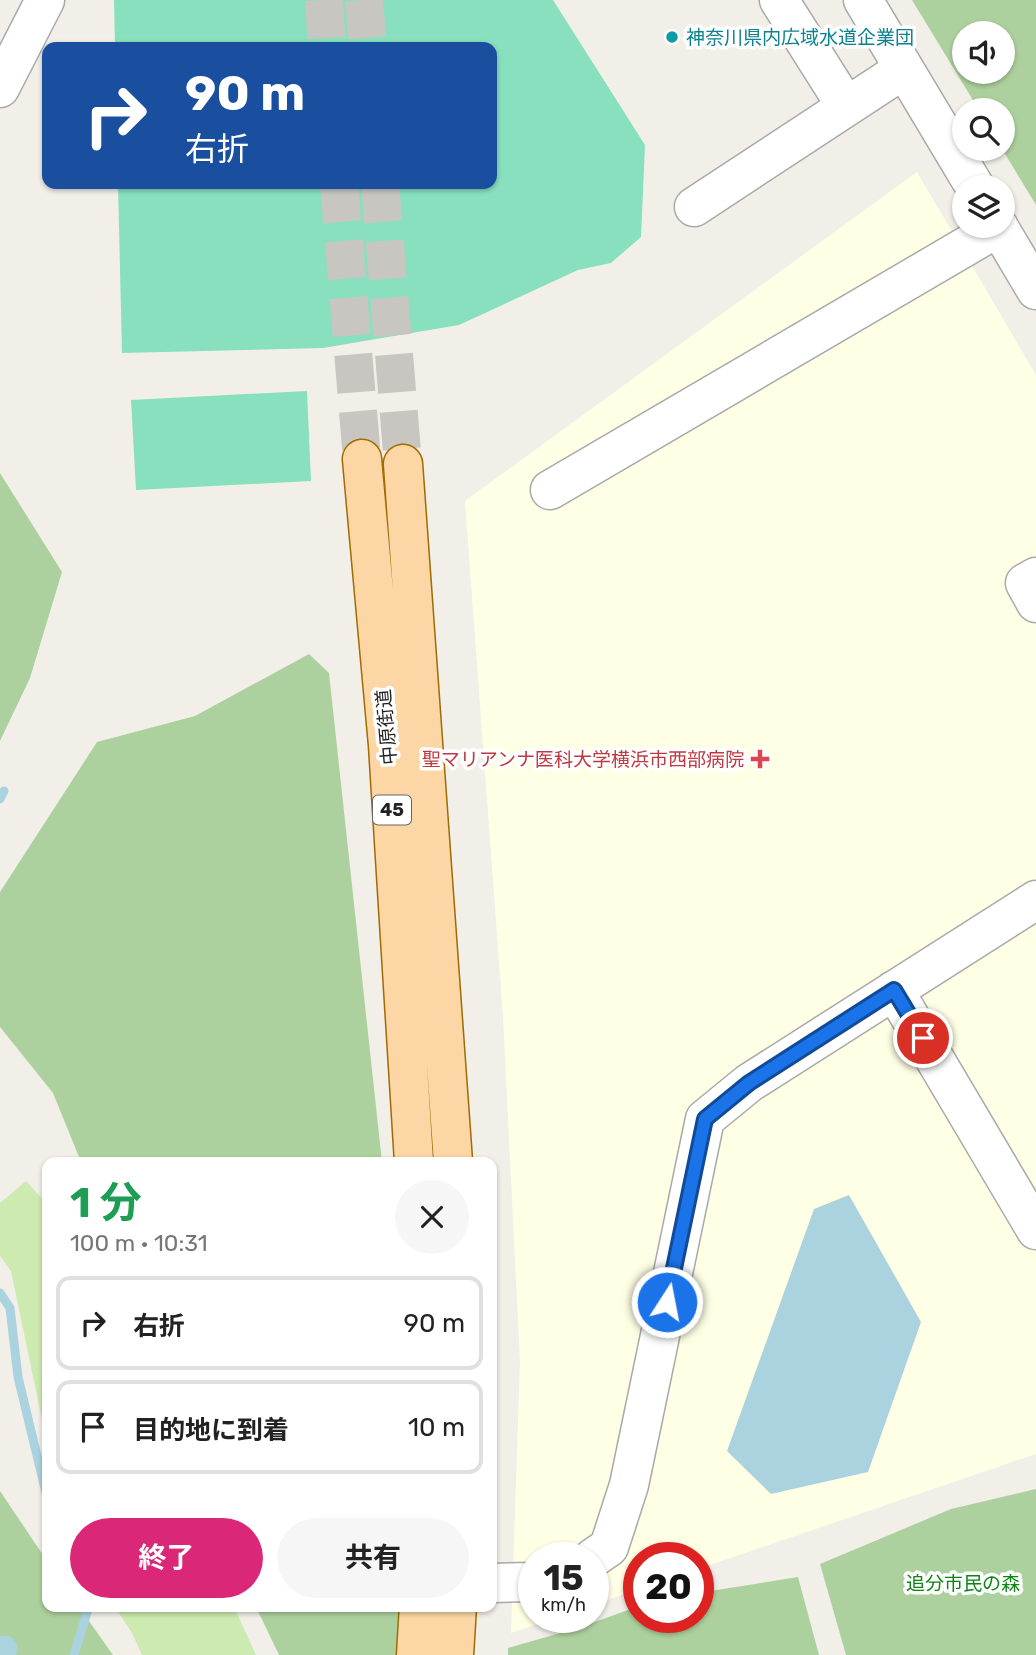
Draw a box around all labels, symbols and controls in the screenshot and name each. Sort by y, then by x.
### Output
map controls [952,21,1015,238]
button: sound [952,21,1015,84]
place label: 神奈川県内広域水道企業団 [686,26,914,49]
marker: 神奈川県内広域水道企業団 [664,29,680,45]
text: 90 m [185,64,305,122]
icon: right [70,70,161,161]
button: search [952,98,1015,161]
text: 右折 [185,130,249,168]
button: layers [952,175,1015,238]
street label: 中原街道 [372,688,401,766]
place label: 聖マリアンナ医科大学横浜市西部病院 [422,748,744,771]
marker: 聖マリアンナ医科大学横浜市西部病院 [750,749,770,769]
road number: 45 [373,796,411,824]
pin [893,1008,953,1068]
icon: arrive [904,1019,942,1057]
text: 1 分 [70,1178,142,1228]
button: close [395,1180,469,1254]
text: 100 m · 10:31 [70,1229,208,1257]
position arrow [630,1265,704,1339]
icon: right [74,1304,112,1342]
text: 90 m [404,1308,465,1339]
text: 右折 [133,1311,185,1342]
icon: arrive [74,1408,112,1446]
text: 10 m [408,1412,465,1443]
text: 目的地に到着 [133,1415,289,1446]
button: 終了 [70,1518,263,1598]
button: 共有 [277,1518,469,1598]
speed limit sign: 20 [623,1542,714,1633]
text: 15 [543,1557,584,1599]
park label: 追分市民の森 [906,1572,1020,1595]
text: km/h [541,1594,586,1616]

